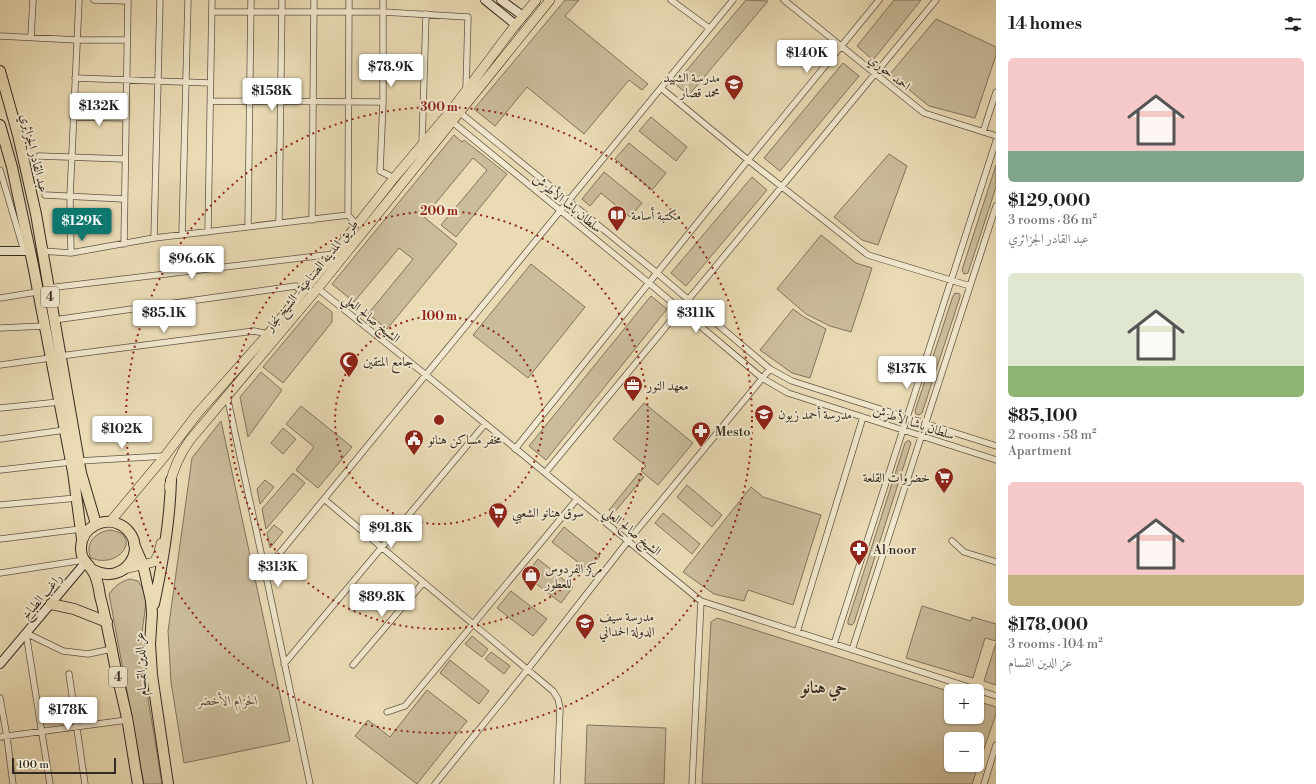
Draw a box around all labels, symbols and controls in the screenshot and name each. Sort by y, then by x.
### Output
text: 14 homes [1008,13,1082,35]
icon: filters [1282,13,1304,35]
pin: $140K [779,40,835,74]
text: $140K [786,45,828,61]
street label: احمد حوري [864,51,914,96]
pin: $78.9K [358,54,424,88]
text: $78.9K [368,59,414,75]
place label: مدرسة الشهيد محمد قصار [663,70,720,101]
school or university icon: مدرسة الشهيد محمد قصار [723,73,745,101]
pin: $158K [244,78,300,112]
text: $158K [252,83,292,99]
icon: home [1120,84,1192,156]
pin: $132K [71,93,127,127]
text: $132K [79,98,119,114]
text: 300 m [420,100,458,115]
street label: عبد القادر الجزائري [15,112,52,195]
street label: سلطان باشا الأطرش [529,170,606,237]
text: $129,000 [1008,190,1090,212]
text: 200 m [420,204,458,219]
library icon: مكتبة أسامة [606,204,628,232]
place label: مكتبة أسامة [631,207,681,224]
pin: $129K [54,208,110,242]
text: 3 rooms · 86 m² [1008,212,1097,228]
text: $129K [61,213,103,229]
street label: طريق المدينة الصناعية- الشيخ نجار [260,216,364,338]
text: عبد القادر الجزائري [1008,231,1089,247]
pin: $96.6K [159,246,225,280]
text: $96.6K [169,251,215,267]
road number: 4 [41,287,59,307]
street label: الشيخ صالح العلي [336,291,403,351]
icon: home [1120,299,1192,371]
pin: $85.1K [131,300,197,334]
pin: $311K [668,300,724,334]
text: $85.1K [142,305,186,321]
text: $311K [677,305,715,321]
text: 100 m [421,309,457,324]
mosque icon: جامع المتقين [338,350,360,378]
place label: جامع المتقين [363,354,414,374]
pin: $137K [879,356,935,390]
text: $137K [887,361,927,377]
office icon: معهد النور [622,374,644,402]
place label: معهد النور [645,378,689,394]
street label: سلطان باشا الأطرش [871,401,957,444]
school or university icon: مدرسة أحمد زيون [753,403,775,431]
text: $85,100 [1008,405,1077,427]
place label: مدرسة أحمد زيون [778,406,852,423]
centre of rings [432,413,446,427]
pin: $102K [94,416,150,450]
pharmacy icon: Mesto [690,420,712,448]
text: $102K [101,421,143,437]
place label: Mesto [715,424,751,440]
text: 2 rooms · 58 m² [1008,427,1097,443]
public building icon: مخفر مساكن هنانو [403,428,425,456]
place label: مخفر مساكن هنانو [426,432,502,449]
text: Apartment [1008,443,1072,459]
supermarket icon: خضروات القلعة [933,466,955,494]
place label: خضروات القلعة [863,470,930,486]
supermarket icon: سوق هنانو الشعبي [487,501,509,529]
street label: الشيخ صالح العلي [597,504,664,564]
place label: سوق هنانو الشعبي [512,505,584,524]
icon: home [1120,508,1192,580]
pin: $91.8K [358,515,424,549]
text: $91.8K [369,520,413,536]
pharmacy icon: Al noor [848,538,870,566]
place label: Al noor [872,542,917,558]
pin: $313K [250,554,306,588]
text: $313K [258,559,298,575]
place label: مركز الفردوس للعطور [543,561,603,592]
shop icon: مركز الفردوس للعطور [520,564,542,592]
street label: راغب الطباخ [18,570,68,625]
pin: $89.8K [349,584,415,618]
text: $89.8K [359,589,405,605]
place label: مدرسة سيف الدولة الحمداني [599,609,655,643]
school or university icon: مدرسة سيف الدولة الحمداني [574,612,596,640]
text: $178,000 [1008,614,1088,636]
street label: عز الدين القسام [131,631,154,696]
text: 3 rooms · 104 m² [1008,636,1103,652]
text: عز الدين القسام [1008,655,1072,671]
road number: 4 [109,667,127,687]
district label: حي هنانو [799,677,847,702]
map controls [944,684,984,772]
button: + [944,684,984,724]
park label: الحزام الأخضر [197,692,258,712]
pin: $178K [40,697,96,731]
text: $178K [48,702,88,718]
button: − [944,732,984,772]
scale bar [12,756,116,775]
text: 100 m [18,758,49,772]

